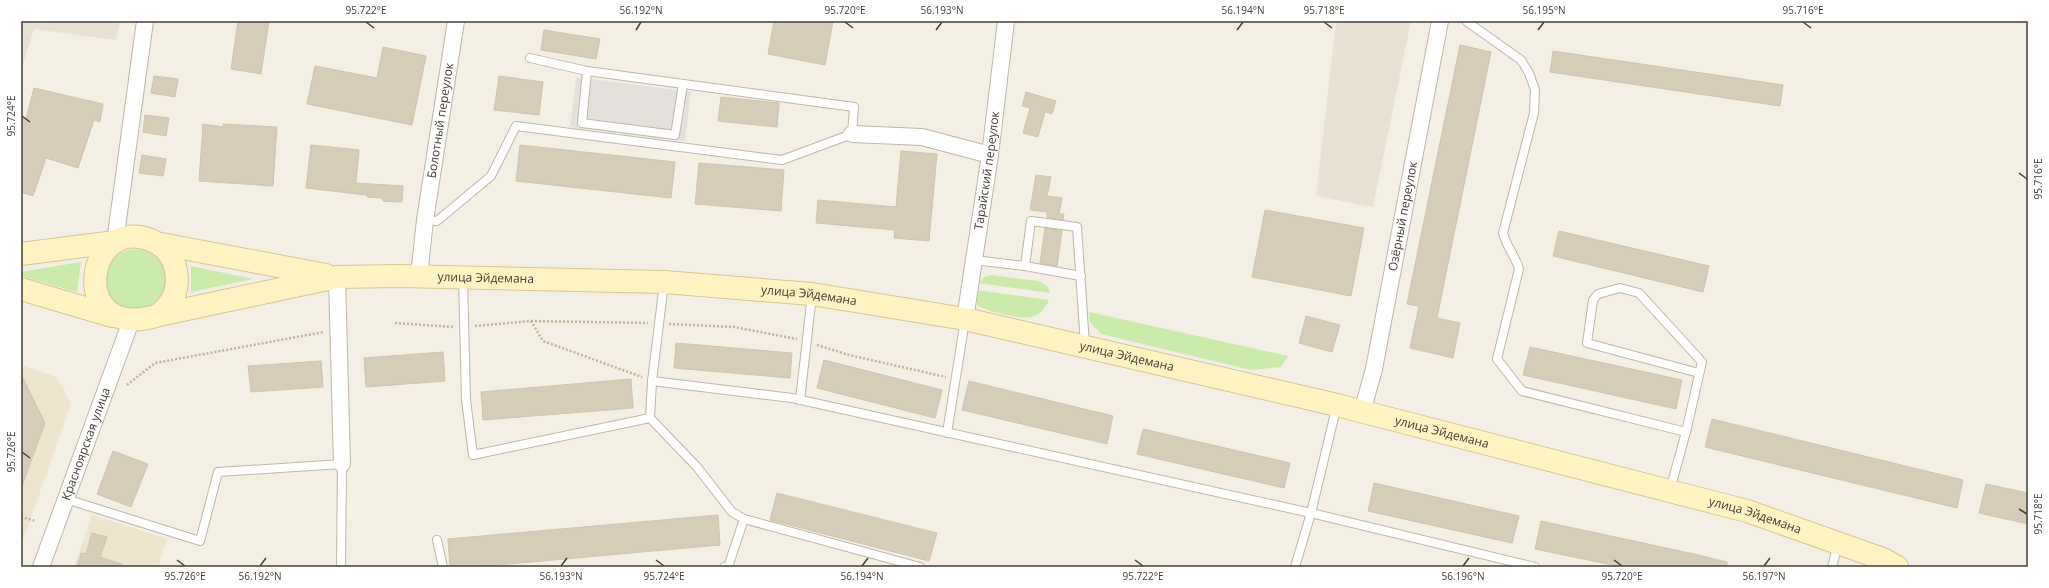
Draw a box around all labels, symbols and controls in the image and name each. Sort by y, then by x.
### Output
text: 95.722°E [345,3,387,17]
text: 56.192°N [619,3,663,17]
text: 95.720°E [824,3,866,17]
text: 56.193°N [920,3,964,17]
text: 56.194°N [1221,3,1265,17]
text: 95.718°E [1303,3,1345,17]
text: 56.195°N [1522,3,1566,17]
text: 95.716°E [1782,3,1824,17]
street label: Болотный переулок [423,61,457,179]
text: 95.724°E [4,95,18,137]
street label: Тарайский переулок [970,109,1003,231]
text: 95.716°E [2031,158,2045,200]
street label: Озёрный переулок [1384,159,1421,273]
street label: улица Эйдемана [437,268,534,287]
street label: улица Эйдемана [760,281,858,309]
street label: улица Эйдемана [1078,337,1176,375]
street label: Красноярская улица [57,385,114,503]
street label: улица Эйдемана [1393,411,1491,452]
text: 95.726°E [4,431,18,473]
street label: улица Эйдемана [1707,492,1804,538]
text: 95.718°E [2031,493,2045,535]
text: 95.726°E [164,569,206,583]
text: 56.192°N [238,569,282,583]
text: 56.193°N [539,569,583,583]
text: 95.724°E [643,569,685,583]
text: 56.194°N [840,569,884,583]
text: 95.722°E [1122,569,1164,583]
text: 56.196°N [1441,569,1485,583]
text: 95.720°E [1601,569,1643,583]
text: 56.197°N [1742,569,1786,583]

